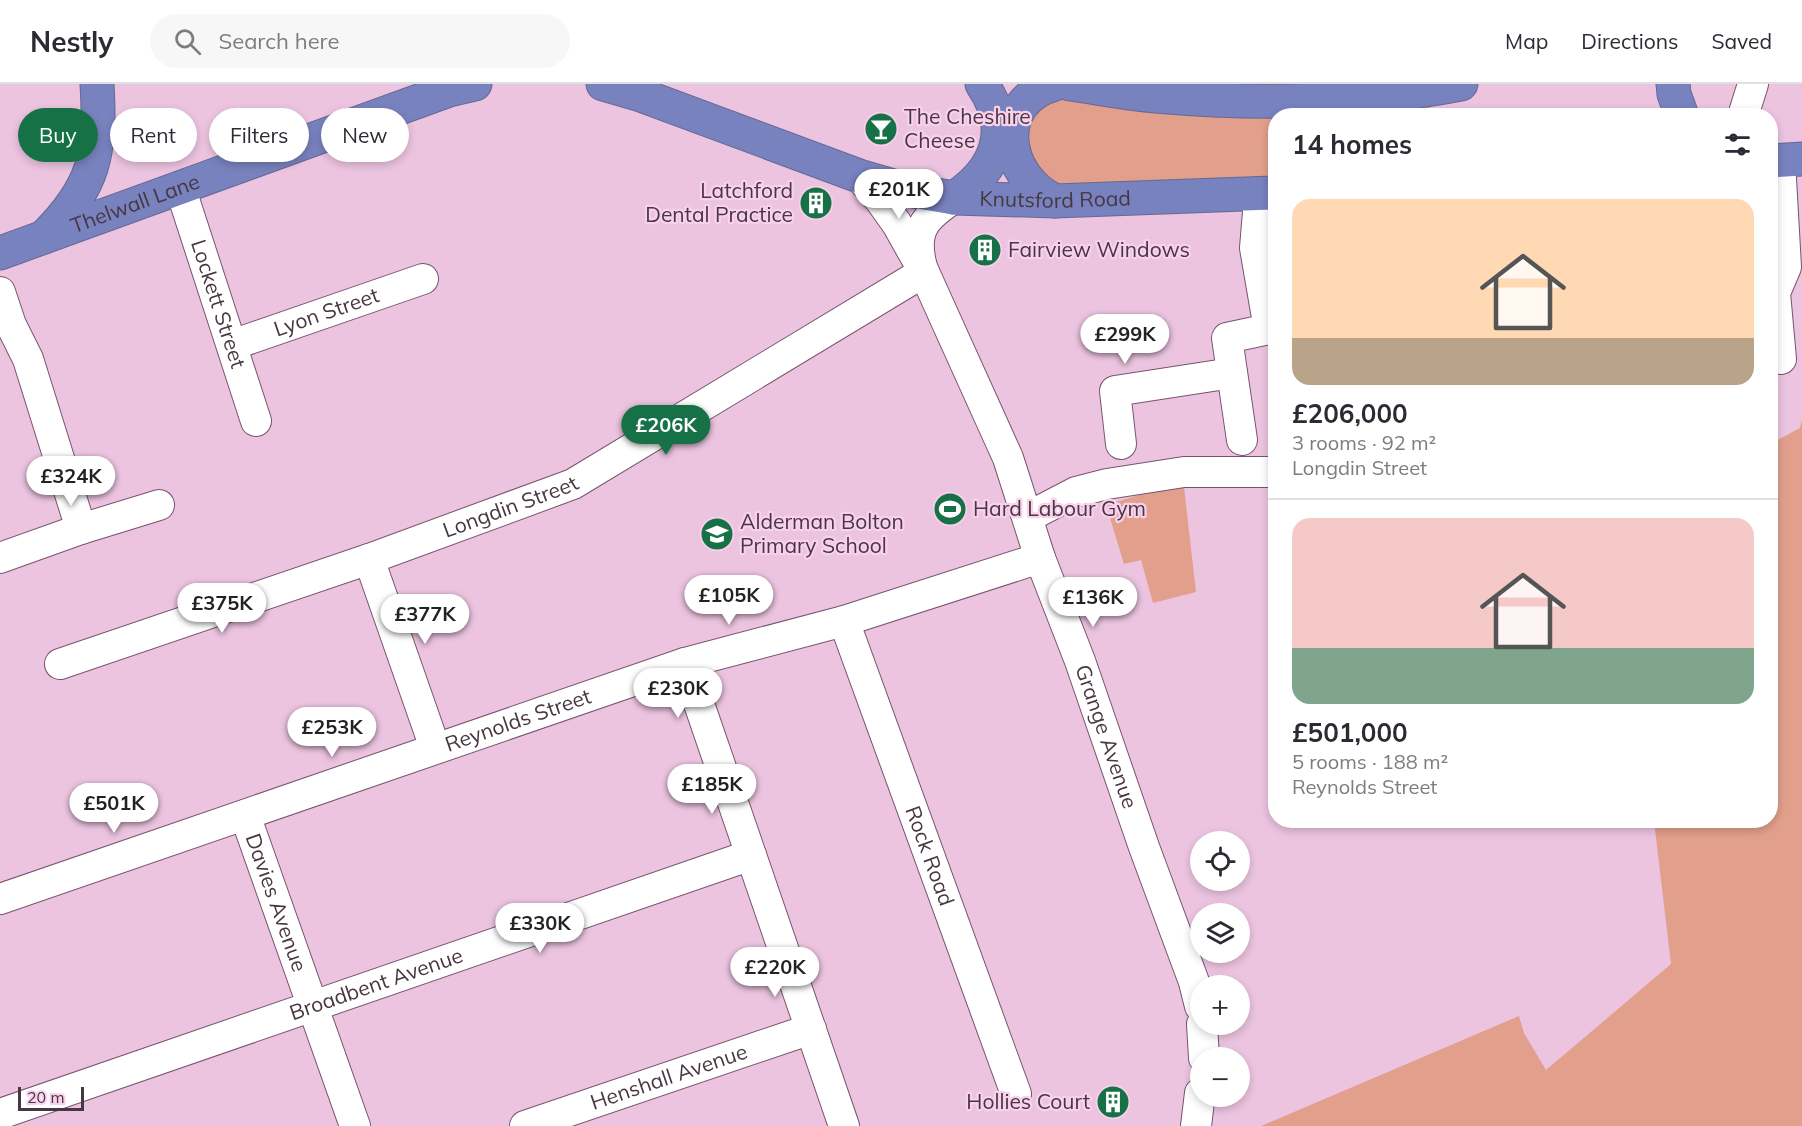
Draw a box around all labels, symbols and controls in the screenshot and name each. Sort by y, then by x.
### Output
search box [150,14,570,68]
text: Nestly [30,24,114,59]
icon: search [171,25,204,58]
text: Search here [219,27,339,55]
text: Map [1505,28,1548,54]
text: Directions [1581,28,1678,54]
text: Saved [1711,28,1772,54]
place label: The Cheshire Cheese [904,103,1031,153]
chip: Buy [18,108,98,162]
chip: Rent [110,108,197,162]
chip: Filters [209,108,309,162]
chip: New [321,108,409,162]
bar icon: The Cheshire Cheese [863,111,899,147]
text: 14 homes [1292,128,1412,161]
icon: filters [1721,128,1754,161]
street label: Thelwall Lane [67,168,203,238]
pin: £201K [857,169,941,220]
text: £201K [868,176,930,201]
place label: Latchford Dental Practice [645,177,793,227]
street label: Knutsford Road [979,184,1131,213]
building icon: Latchford Dental Practice [798,185,834,221]
building icon: Fairview Windows [967,232,1003,268]
street label: Lockett Street [186,236,252,371]
place label: Fairview Windows [1008,236,1190,262]
icon: home [1469,238,1577,346]
street label: Lyon Street [270,281,382,342]
pin: £299K [1083,314,1167,365]
text: £299K [1094,321,1156,346]
text: £206,000 [1292,397,1408,430]
pin: £206K [624,405,708,456]
text: £206K [635,412,697,437]
text: 3 rooms · 92 m² [1292,430,1436,455]
text: Longdin Street [1292,455,1427,480]
pin: £324K [29,456,113,507]
text: £324K [40,463,102,488]
street label: Longdin Street [439,470,583,543]
sports icon: Hard Labour Gym [932,491,968,527]
place label: Hard Labour Gym [973,495,1146,521]
place label: Alderman Bolton Primary School [740,508,904,558]
school or university icon: Alderman Bolton Primary School [699,516,735,552]
icon: home [1469,557,1577,665]
pin: £105K [687,575,771,626]
pin: £136K [1051,577,1135,628]
text: £105K [698,582,760,607]
pin: £375K [180,583,264,634]
text: £136K [1062,584,1124,609]
text: £375K [191,590,253,615]
pin: £377K [383,594,467,645]
text: £377K [394,601,456,626]
street label: Grange Avenue [1070,661,1144,812]
pin: £230K [636,668,720,719]
text: £230K [647,675,709,700]
street label: Reynolds Street [441,682,594,757]
pin: £253K [290,707,374,758]
text: £253K [301,714,363,739]
text: £501,000 [1292,716,1408,749]
text: 5 rooms · 188 m² [1292,749,1448,774]
pin: £185K [670,764,754,815]
text: £185K [681,771,743,796]
text: Reynolds Street [1292,774,1437,799]
pin: £501K [72,783,156,834]
text: £501K [83,790,145,815]
street label: Rock Road [900,802,960,909]
street label: Davies Avenue [241,830,313,975]
map controls [1190,831,1250,1107]
button: locate [1190,831,1250,891]
pin: £330K [498,903,582,954]
button: layers [1190,903,1250,963]
text: £330K [509,910,571,935]
street label: Broadbent Avenue [286,941,466,1025]
pin: £220K [733,947,817,998]
text: £220K [744,954,806,979]
button: + [1190,975,1250,1035]
street label: Henshall Avenue [587,1038,750,1115]
button: − [1190,1047,1250,1107]
scale bar [18,1084,84,1112]
building icon: Hollies Court [1095,1084,1131,1120]
text: 20 m [27,1087,64,1107]
place label: Hollies Court [966,1088,1090,1114]

